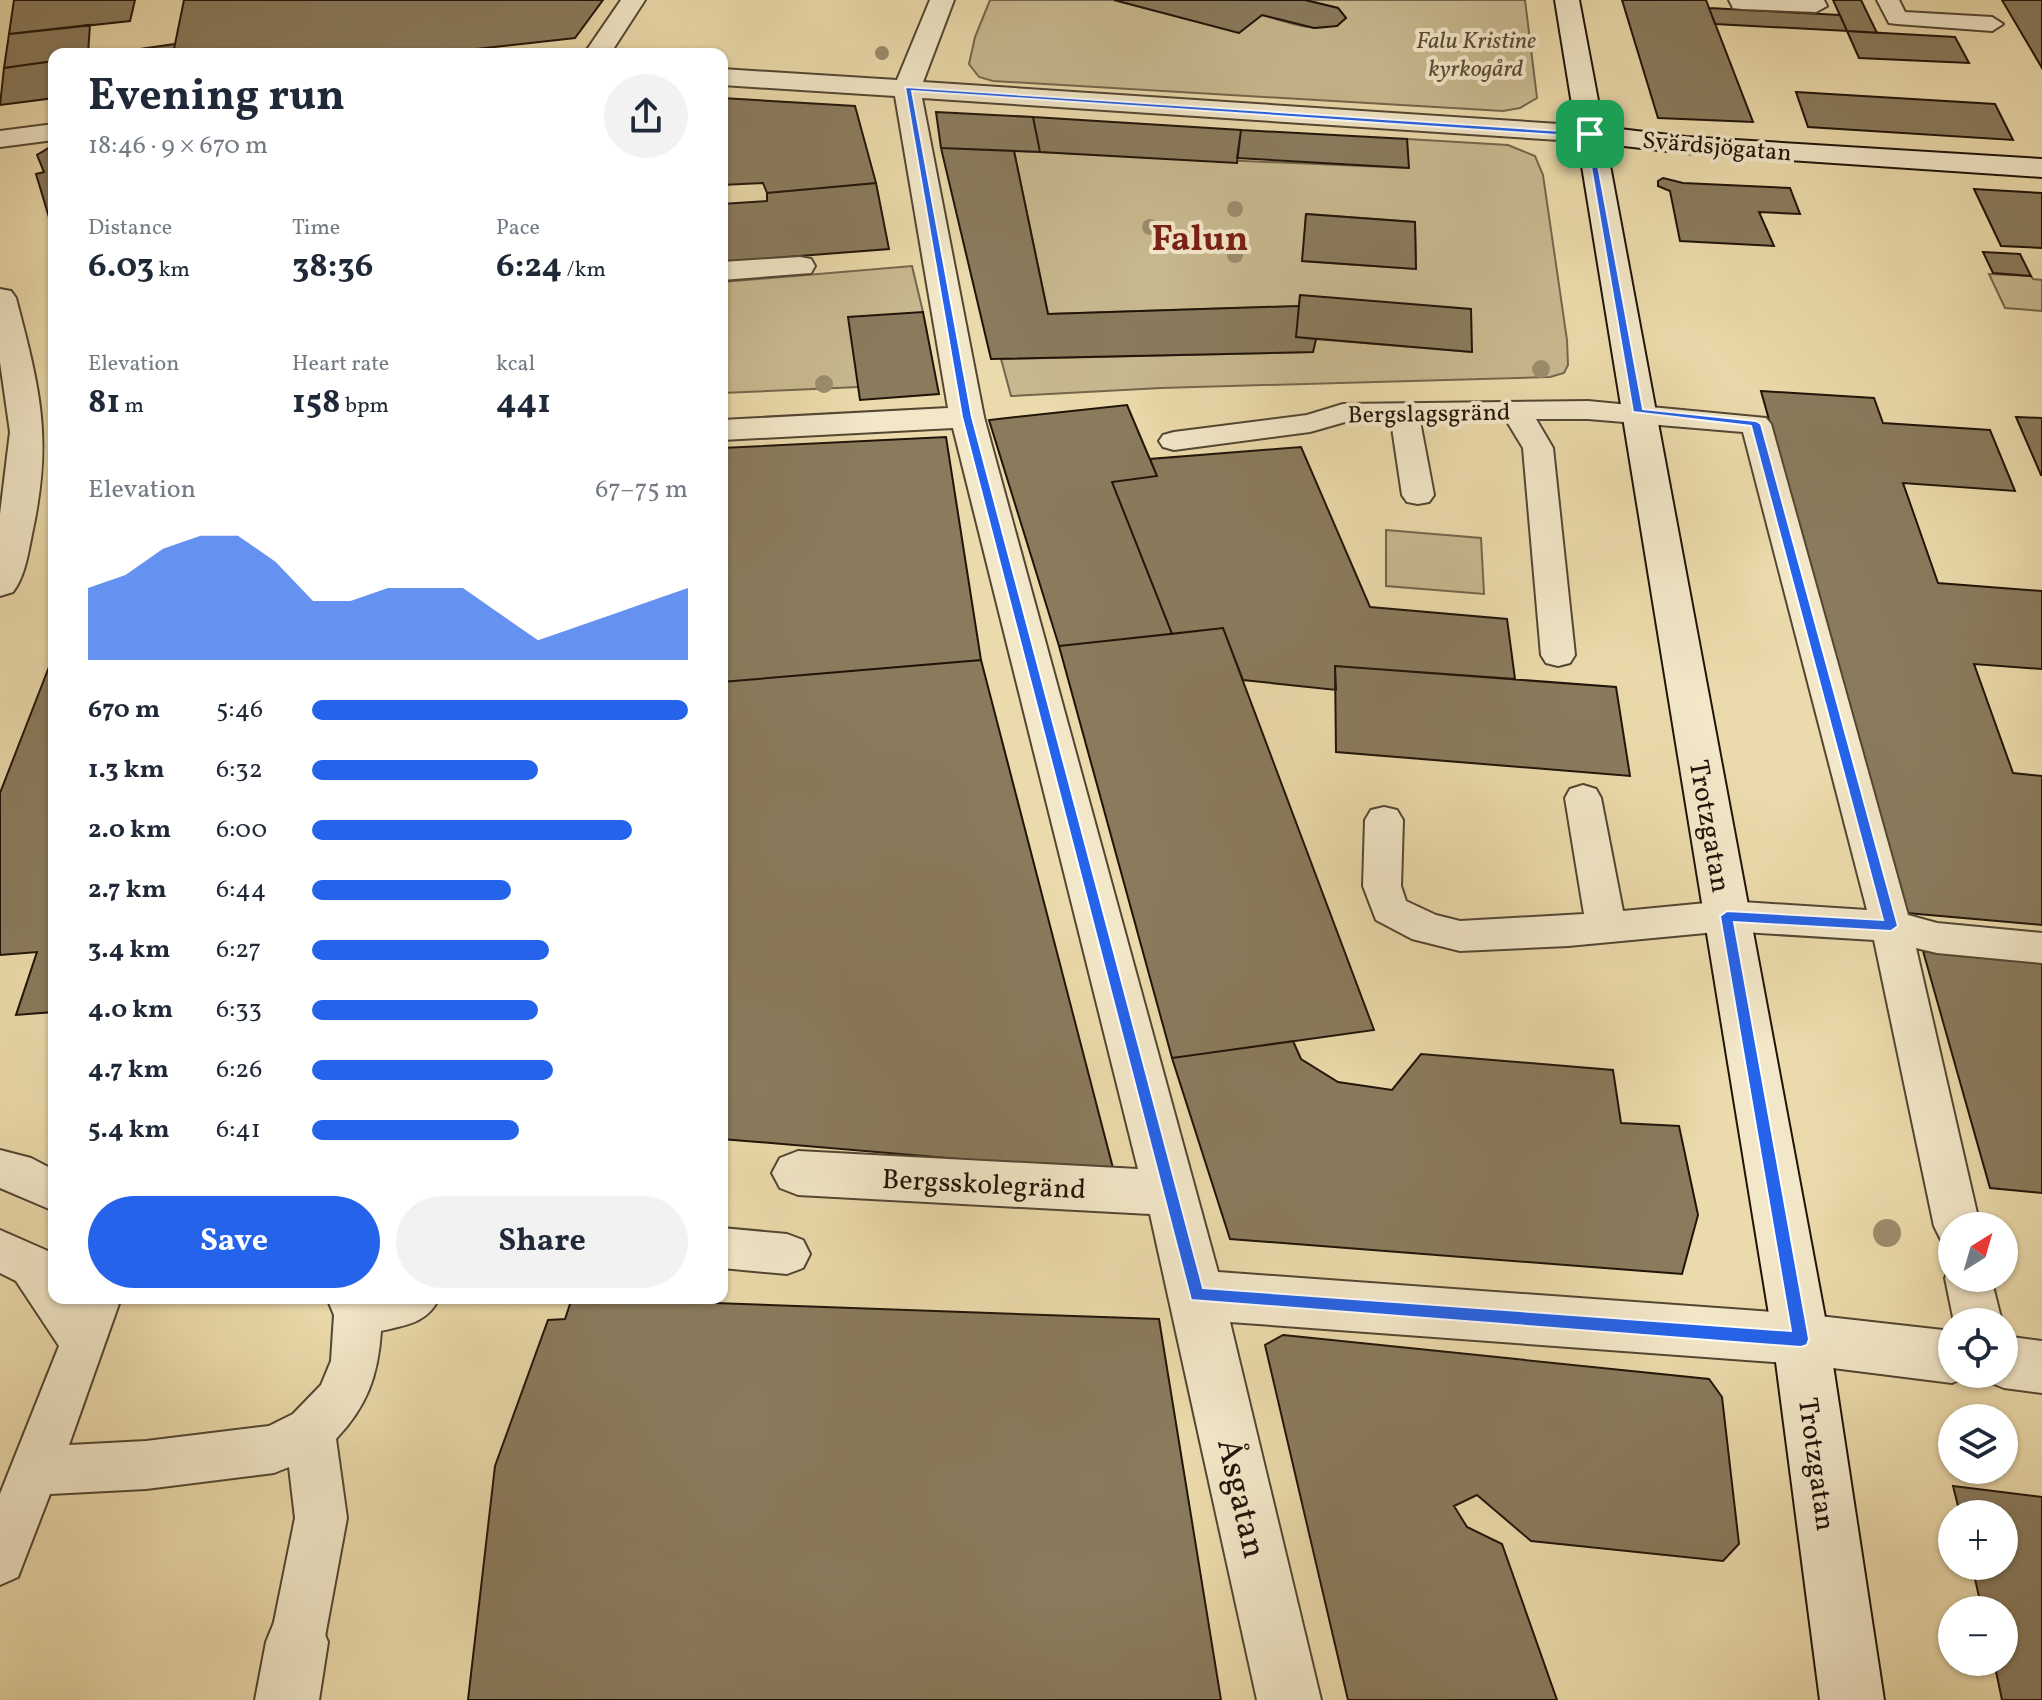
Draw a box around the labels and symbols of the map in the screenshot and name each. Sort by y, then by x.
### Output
park label: Falu Kristine kyrkogård [1416,25,1536,87]
pin [1556,100,1624,168]
street label: Svärdsjögatan [1641,125,1793,171]
district label: Falun [1152,216,1248,266]
street label: Bergslagsgränd [1347,397,1511,433]
street label: Trotzgatan [1678,757,1739,896]
street label: Bergsskolegränd [881,1161,1087,1210]
north arrow [1938,1212,2018,1292]
street label: Trotzgatan [1787,1395,1844,1533]
street label: Åsgatan [1203,1434,1276,1563]

